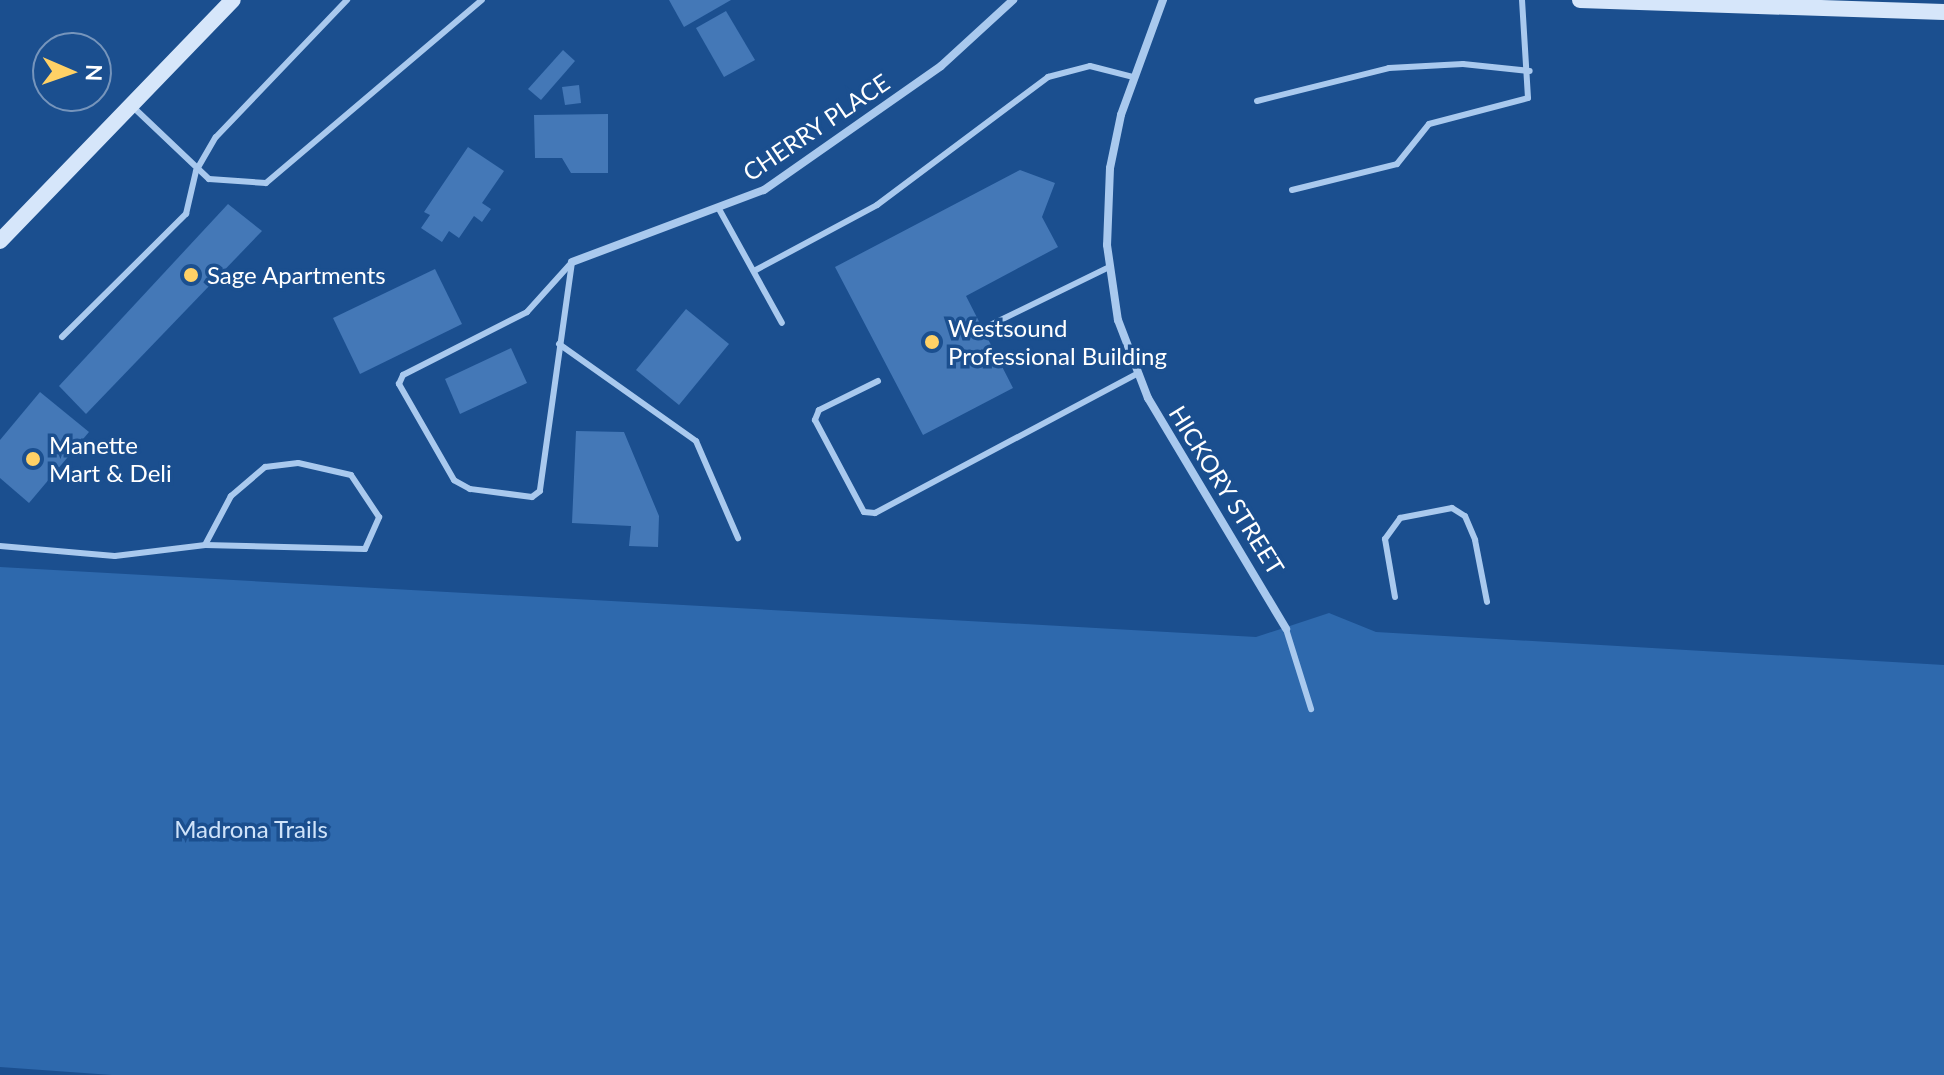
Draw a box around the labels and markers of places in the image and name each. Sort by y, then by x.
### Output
place label: Sage Apartments [207,261,386,289]
marker: Sage Apartments [182,266,200,284]
place label: Westsound Professional Building [948,314,1167,370]
marker: Westsound Professional Building [923,333,941,351]
place label: Manette Mart & Deli [49,431,172,487]
marker: Manette Mart & Deli [24,450,42,468]

